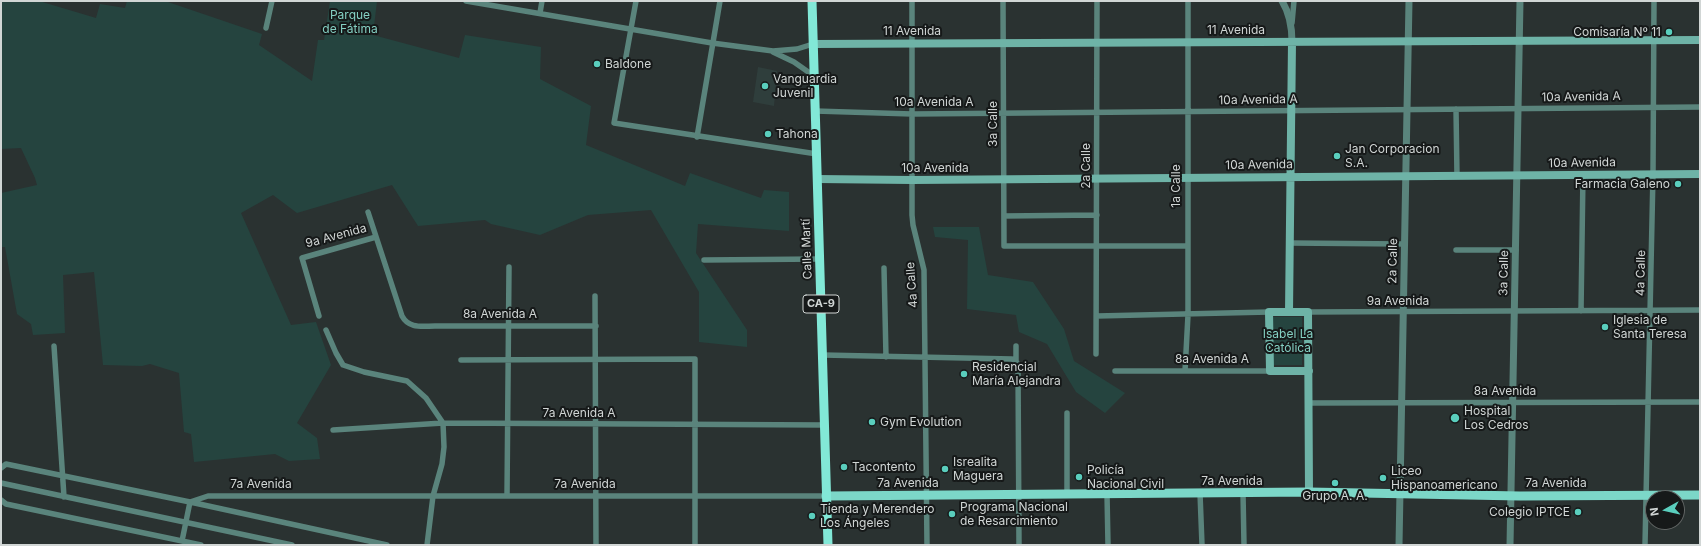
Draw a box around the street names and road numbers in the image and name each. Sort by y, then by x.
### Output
street label: 11 Avenida [1207,23,1265,37]
street label: 11 Avenida [883,24,941,38]
street label: 10a Avenida A [1541,89,1621,105]
street label: 10a Avenida A [1218,92,1298,108]
street label: 10a Avenida A [894,95,974,109]
street label: 3a Calle [986,101,1000,147]
street label: 2a Calle [1079,143,1093,189]
street label: 10a Avenida [1548,155,1616,171]
street label: 10a Avenida [1225,157,1293,173]
street label: 10a Avenida [901,161,969,175]
street label: 1a Calle [1169,164,1183,208]
street label: Calle Martí [799,218,815,280]
street label: 9a Avenida [304,221,368,251]
street label: 2a Calle [1385,238,1401,284]
street label: 3a Calle [1496,250,1512,296]
street label: 4a Calle [1633,250,1649,296]
street label: 4a Calle [903,261,921,309]
street label: 9a Avenida [1367,294,1429,308]
road number: CA-9 [803,295,839,313]
street label: 8a Avenida A [463,307,537,321]
street label: 8a Avenida A [1175,352,1249,366]
street label: 8a Avenida [1474,384,1536,398]
street label: 7a Avenida A [542,406,616,420]
street label: 7a Avenida [1201,474,1263,488]
street label: 7a Avenida [877,476,939,490]
street label: 7a Avenida [1525,476,1587,490]
street label: 7a Avenida [230,477,292,491]
street label: 7a Avenida [554,477,616,491]

